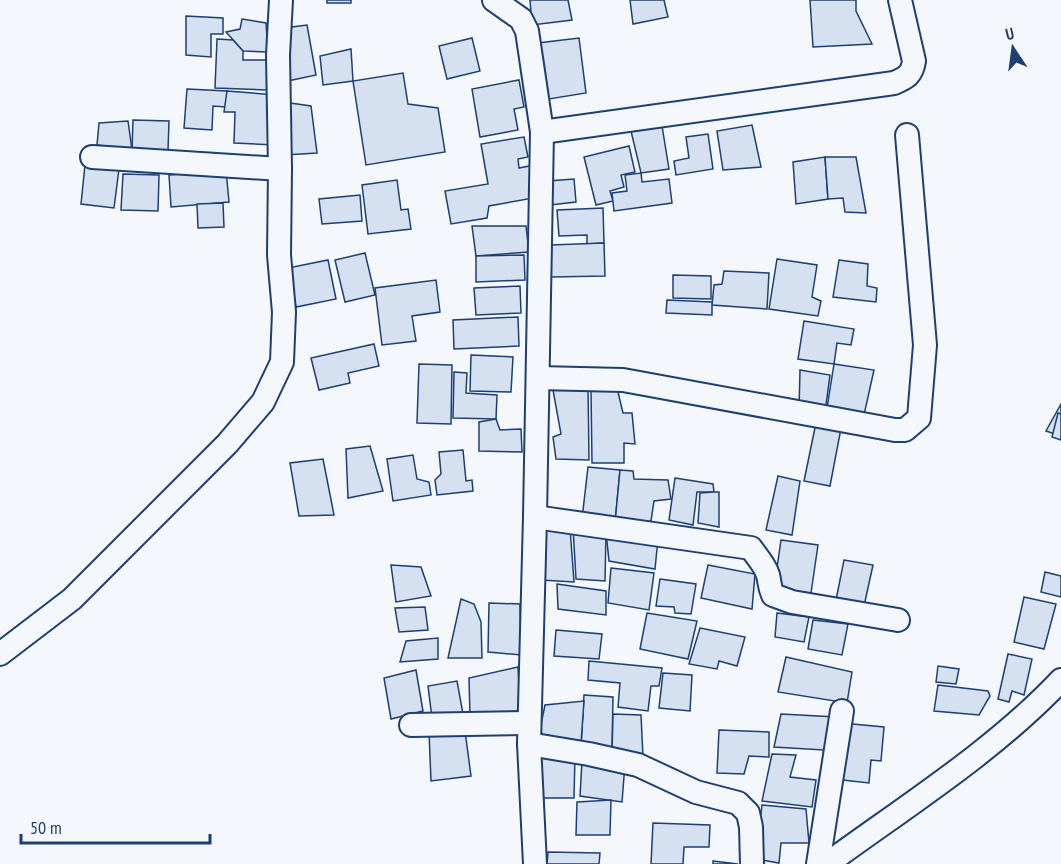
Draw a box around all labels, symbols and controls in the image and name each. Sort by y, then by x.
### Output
north arrow [983,18,1043,78]
text: U [1003,23,1016,44]
scale bar [21,807,210,845]
text: 50 m [30,816,62,839]

